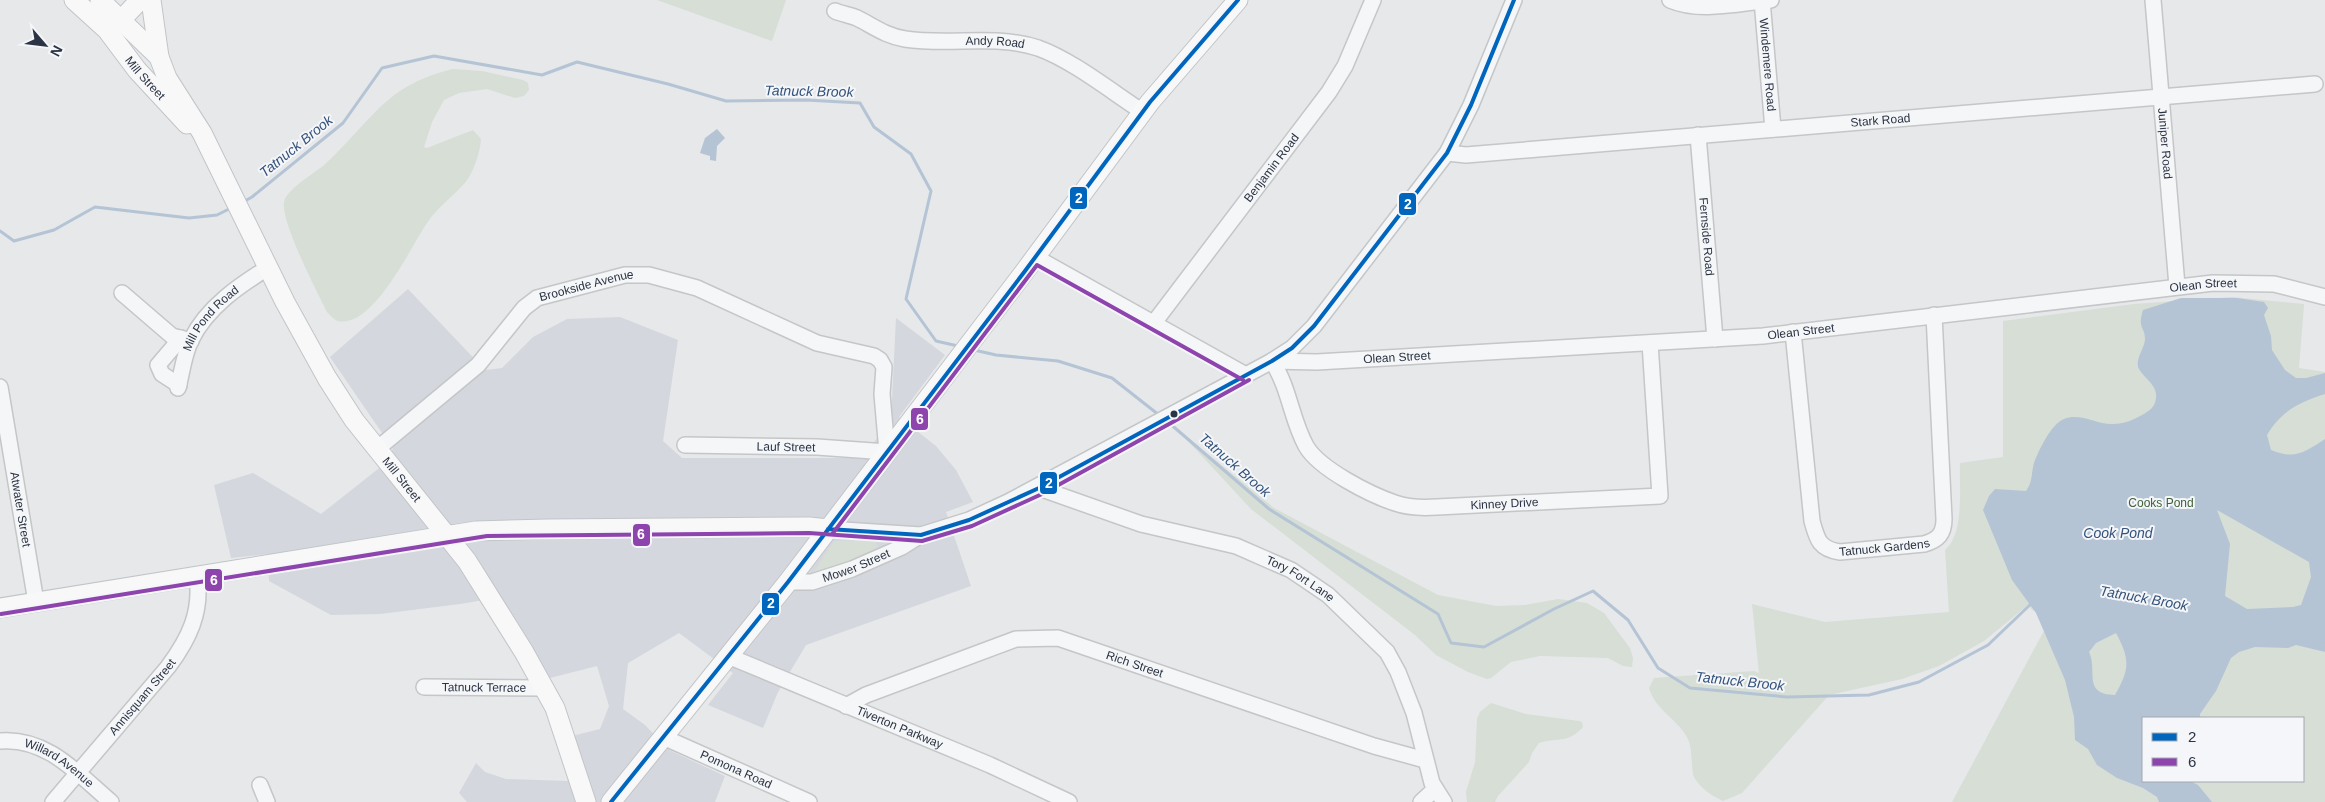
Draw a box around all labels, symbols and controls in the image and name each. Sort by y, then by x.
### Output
street label: Windemere Road [1757,18,1778,112]
north arrow [20,20,70,70]
street label: Andy Road [965,34,1026,51]
text: N [47,43,66,59]
street label: Mill Street [122,54,168,103]
water label: Tatnuck Brook [764,82,855,100]
street label: Juniper Road [2155,107,2175,180]
water label: Tatnuck Brook [256,111,336,180]
street label: Stark Road [1850,111,1911,130]
street label: Benjamin Road [1241,131,1302,205]
line badge: 2 [1069,186,1088,210]
text: 2 [1075,190,1083,206]
line badge: 2 [1398,192,1417,216]
text: 2 [1404,196,1412,212]
street label: Fernside Road [1696,197,1717,277]
street label: Brookside Avenue [538,268,634,304]
street label: Olean Street [2169,276,2238,295]
street label: Mill Pond Road [180,283,241,353]
street label: Olean Street [1767,321,1836,342]
street label: Olean Street [1363,348,1432,366]
line badge: 6 [910,407,929,431]
unlabelled marker [1169,409,1179,419]
text: 6 [916,411,924,427]
water label: Tatnuck Brook [1196,430,1275,501]
street label: Lauf Street [757,439,816,455]
street label: Mill Street [380,454,424,505]
street label: Atwater Street [7,471,34,549]
line badge: 2 [1039,471,1058,495]
text: 2 [1045,475,1053,491]
street label: Kinney Drive [1470,495,1539,512]
park label: Cooks Pond [2128,496,2194,510]
line badge: 6 [632,523,651,547]
water label: Cook Pond [2083,525,2154,541]
text: 6 [637,526,645,542]
street label: Tatnuck Gardens [1838,536,1932,559]
street label: Mower Street [821,546,893,585]
street label: Tory Fort Lane [1264,553,1338,605]
line badge: 6 [204,568,223,592]
text: 6 [210,572,218,588]
water label: Tatnuck Brook [2099,582,2190,614]
line badge: 2 [761,592,780,616]
text: 2 [767,595,775,611]
street label: Rich Street [1104,648,1166,681]
street label: Annisquam Street [106,656,179,738]
water label: Tatnuck Brook [1695,668,1786,694]
street label: Tatnuck Terrace [442,680,527,695]
street label: Tiverton Parkway [854,703,945,752]
legend [2142,717,2305,782]
text: 2 [2188,728,2196,745]
street label: Willard Avenue [23,736,97,790]
street label: Pomona Road [698,748,774,792]
text: 6 [2188,753,2196,770]

